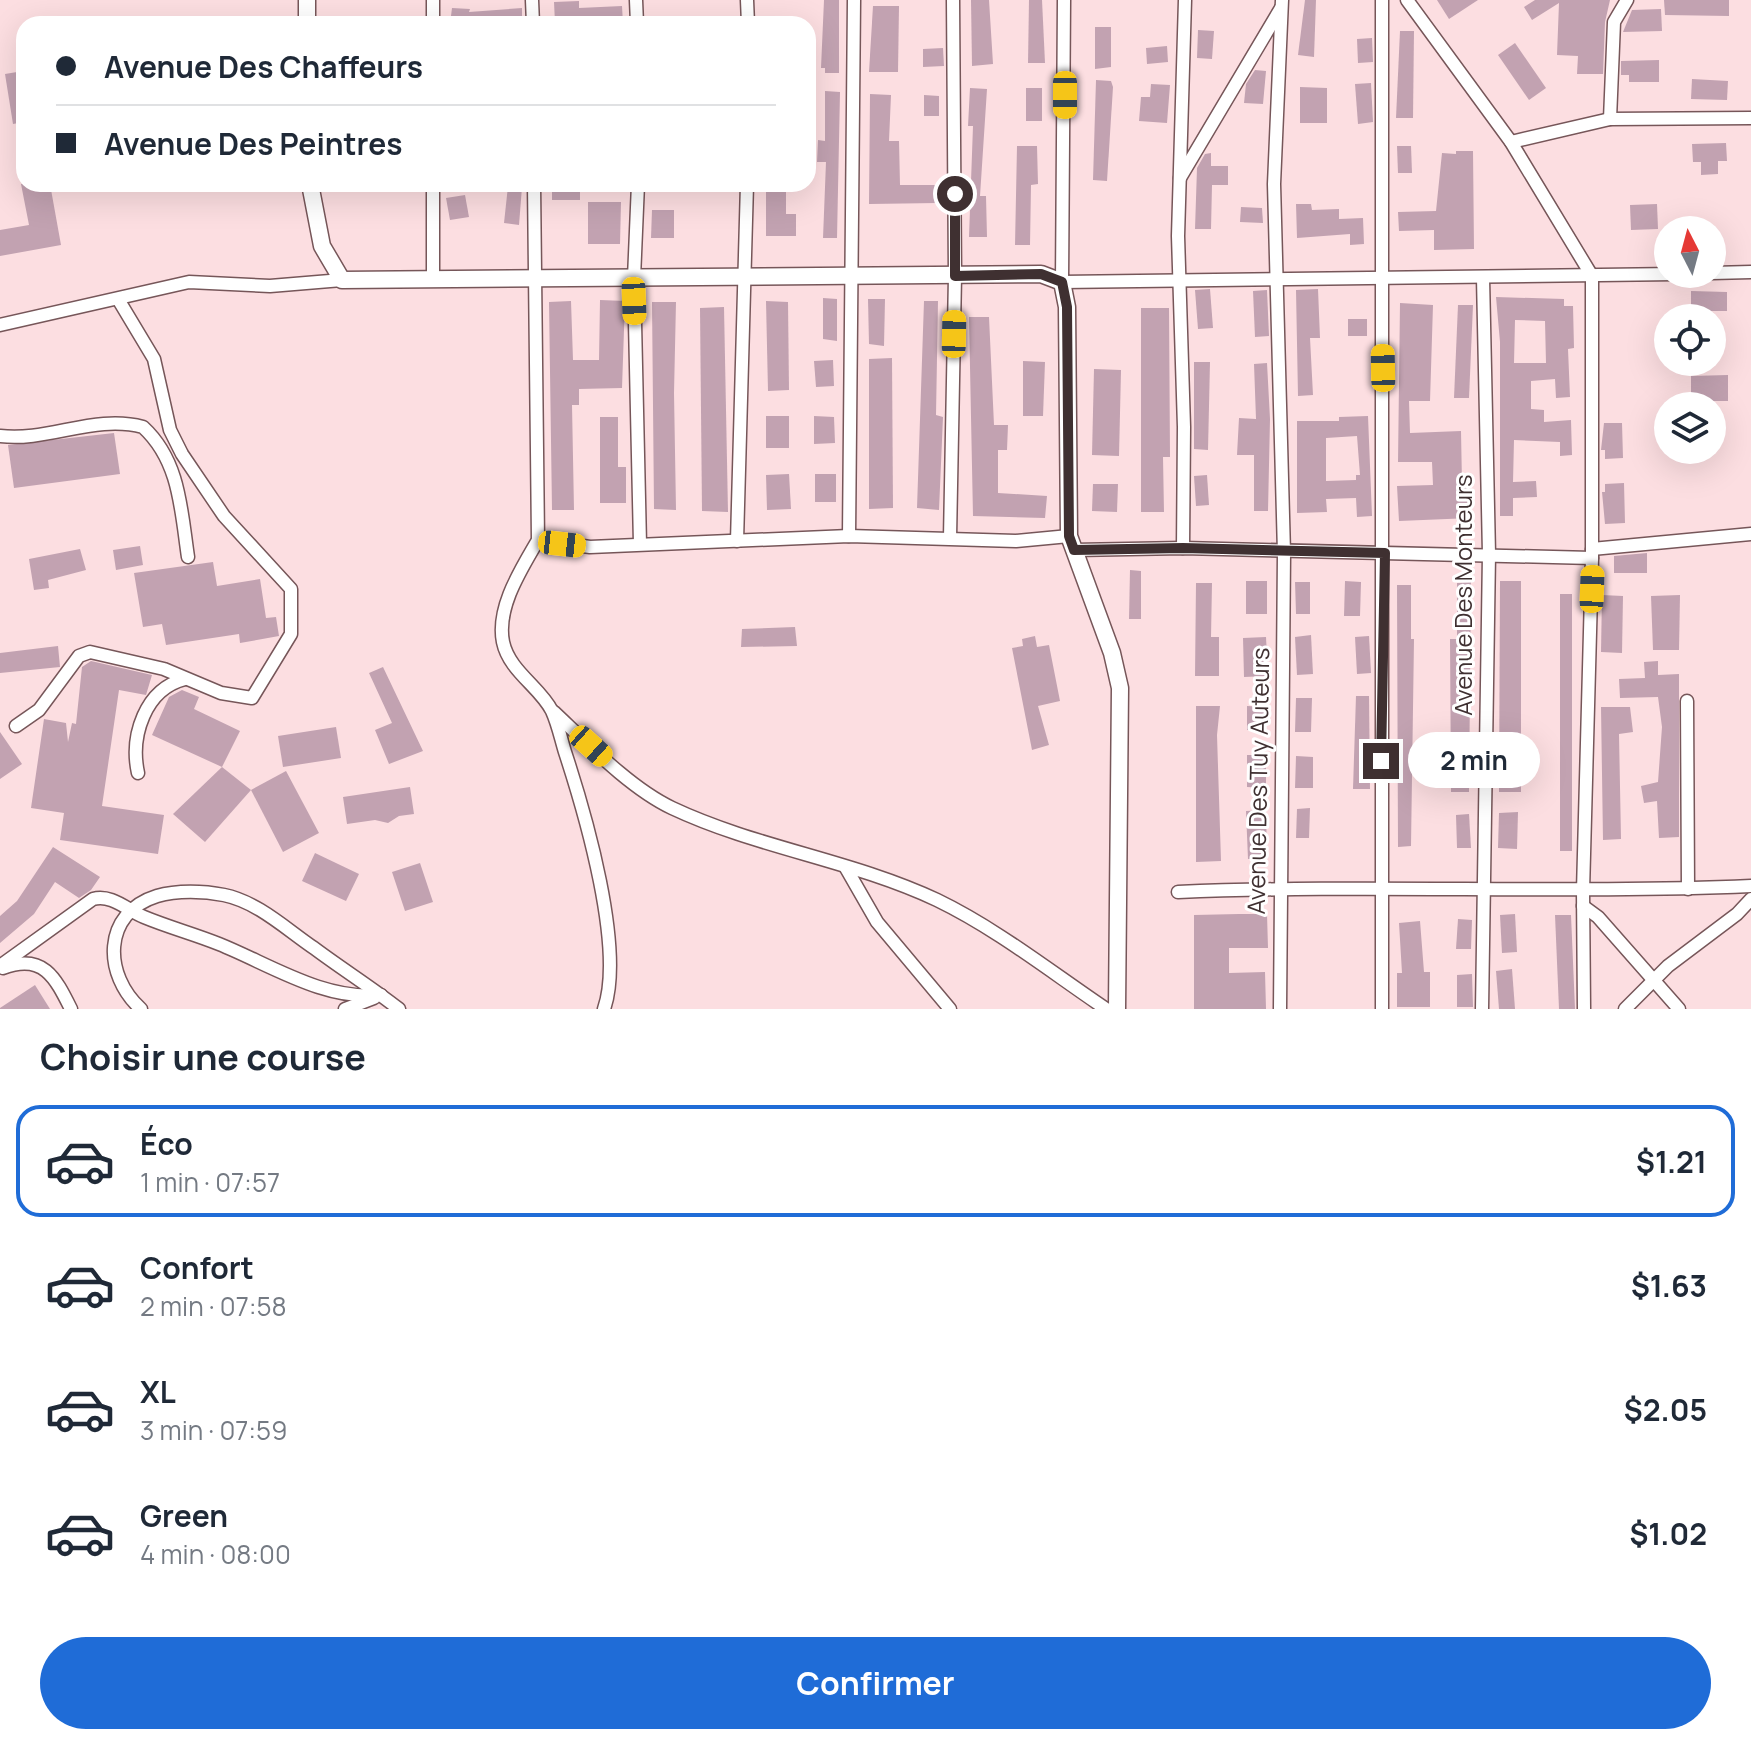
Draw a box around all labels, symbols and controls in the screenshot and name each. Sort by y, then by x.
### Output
text: Avenue Des Chaffeurs [104,46,423,87]
car [1053,71,1077,119]
text: Avenue Des Peintres [104,123,403,164]
route start [937,176,973,212]
north arrow [1654,216,1726,288]
map controls [1654,216,1726,464]
car [621,277,647,325]
button: locate [1654,304,1726,376]
car [942,310,966,358]
car [1371,344,1395,392]
button: layers [1654,392,1726,464]
street label: Avenue Des Monteurs [1446,474,1479,716]
car [537,530,587,558]
car [1579,565,1605,613]
street label: Avenue Des Tuy Auteurs [1239,647,1276,915]
car [565,721,617,771]
callout: 2 min [1409,733,1541,789]
text: 2 min [1440,742,1508,778]
route end [1363,743,1399,779]
text: Choisir une course [40,1032,366,1081]
text: Éco [140,1123,193,1164]
icon: car [44,1125,116,1197]
text: $1.21 [1636,1141,1707,1182]
text: 1 min · 07:57 [140,1164,280,1200]
text: Confort [140,1247,254,1288]
icon: car [44,1249,116,1321]
text: $1.63 [1631,1265,1707,1306]
text: 2 min · 07:58 [140,1288,287,1324]
text: XL [140,1371,176,1412]
icon: car [44,1373,116,1445]
text: $2.05 [1624,1389,1707,1430]
text: 3 min · 07:59 [140,1412,287,1448]
text: Green [140,1495,228,1536]
icon: car [44,1497,116,1569]
text: $1.02 [1630,1513,1707,1554]
text: 4 min · 08:00 [140,1536,291,1572]
button: Confirmer [40,1637,1711,1729]

